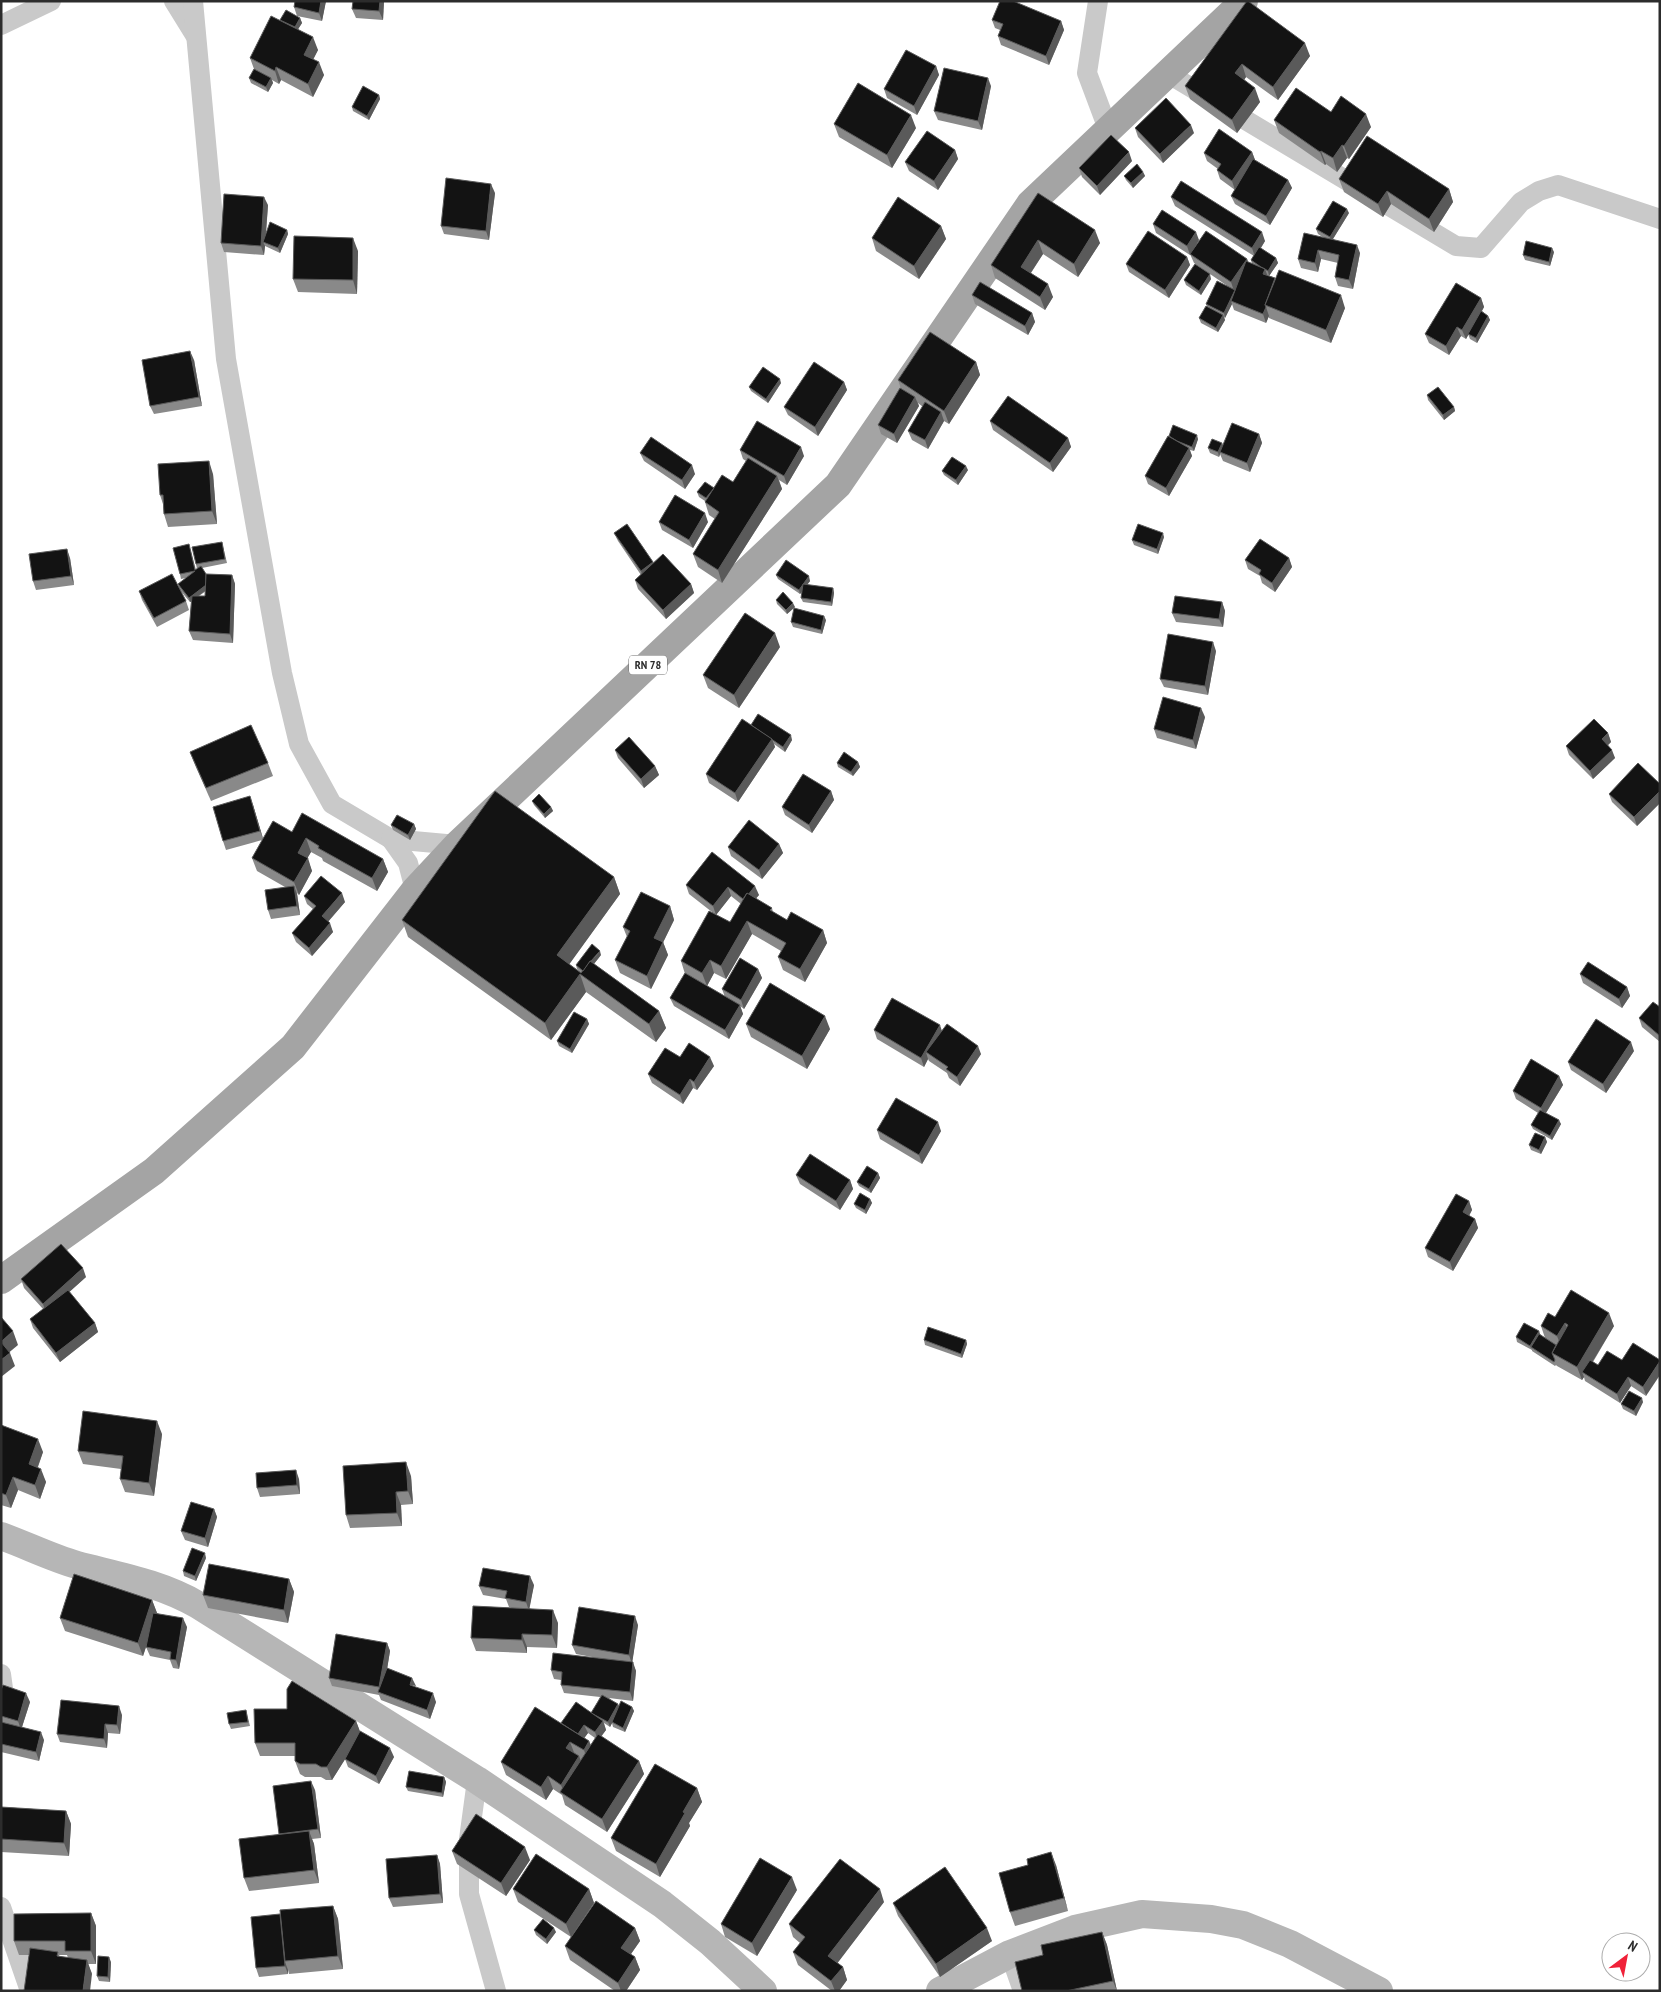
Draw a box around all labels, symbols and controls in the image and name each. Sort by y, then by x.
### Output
road number: RN 78 [629,656,667,674]
north arrow [1601,1932,1651,1982]
text: N [1625,1936,1641,1956]

